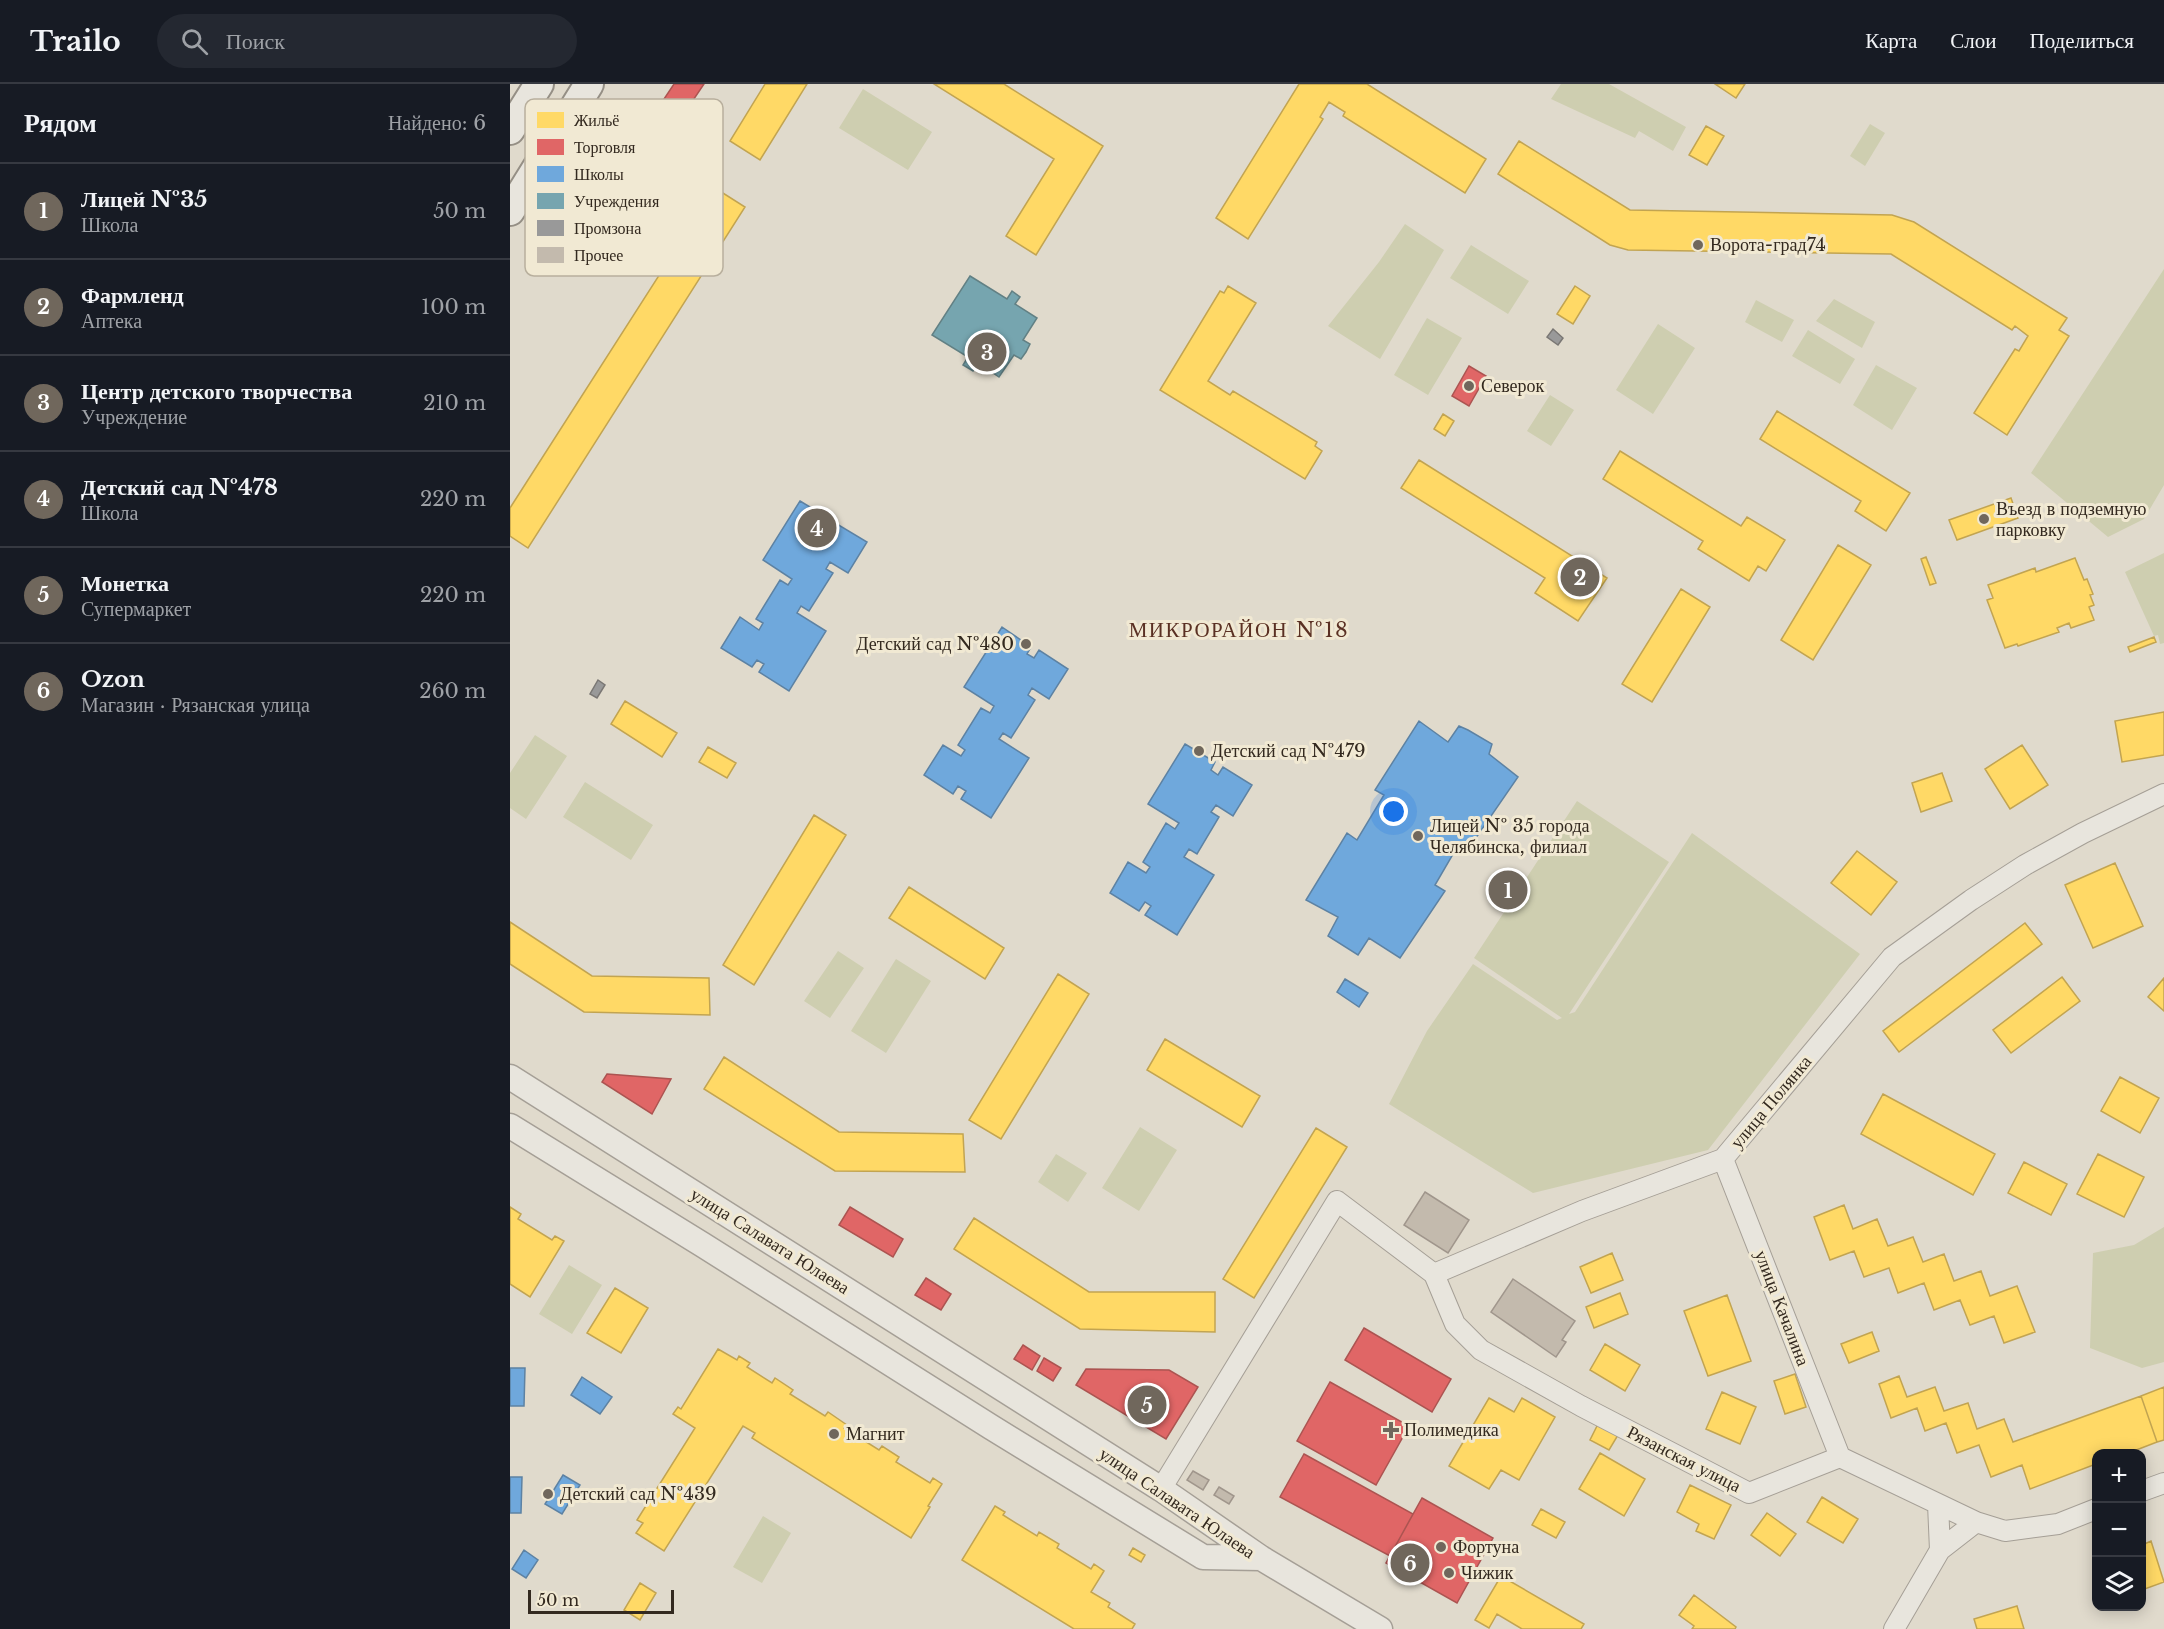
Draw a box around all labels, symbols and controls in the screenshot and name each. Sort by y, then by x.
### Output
search box [157,14,577,68]
text: Trailo [30,24,121,59]
icon: search [178,25,211,58]
text: Поиск [226,28,285,55]
text: Карта [1865,28,1917,54]
text: Слои [1950,28,1996,54]
text: Поделиться [2029,28,2134,54]
legend [525,99,723,276]
text: Рядом [24,107,97,139]
text: Жильё [574,110,619,130]
text: Найдено: 6 [388,111,486,135]
text: Торговля [574,137,636,157]
text: Школы [574,164,624,184]
text: Лицей №35 [81,186,207,213]
text: Учреждения [574,191,660,211]
text: 1 [39,199,48,223]
text: 50 m [433,199,486,223]
text: Школа [81,213,138,237]
text: Промзона [574,218,641,238]
place label: Ворота-град74 [1710,234,1826,256]
marker: Ворота-град74 [1691,238,1705,252]
text: Прочее [574,245,623,265]
text: Фармленд [81,282,184,309]
text: 2 [37,295,50,319]
text: 100 m [421,295,486,319]
text: Аптека [81,309,142,333]
pin: 3 [968,330,1006,374]
place label: Северок [1481,375,1545,397]
text: Центр детского творчества [81,378,352,405]
marker: Северок [1462,379,1476,393]
text: 3 [37,391,50,415]
text: 210 m [423,391,486,415]
text: Учреждение [81,405,187,429]
text: Детский сад №478 [81,474,278,501]
text: 4 [37,487,50,511]
text: 220 m [420,487,486,511]
place label: Въезд в подземную парковку [1996,498,2146,541]
text: Школа [81,501,138,525]
pin: 4 [798,506,836,550]
marker: Въезд в подземную парковку [1977,512,1991,526]
pin: 2 [1560,554,1600,600]
text: Монетка [81,570,169,597]
text: 5 [38,583,49,607]
text: 220 m [420,583,486,607]
text: Супермаркет [81,597,191,621]
district label: МИКРОРАЙОН №18 [1129,617,1349,643]
place label: Детский сад №480 [856,633,1014,655]
marker: Детский сад №480 [1019,637,1033,651]
text: Ozon [81,666,145,693]
text: 6 [37,679,50,703]
text: 260 m [419,679,486,703]
text: Магазин · Рязанская улица [81,693,310,717]
place label: Детский сад №479 [1211,740,1366,762]
marker: Детский сад №479 [1192,744,1206,758]
your location [1379,797,1408,826]
place label: Лицей № 35 города Челябинска, филиал [1430,815,1590,858]
marker: Лицей № 35 города Челябинска, филиал [1411,829,1425,843]
pin: 1 [1488,868,1528,912]
street label: улица Полянка [1726,1051,1816,1153]
street label: улица Салавата Юлаева [686,1183,854,1299]
street label: улица Качалина [1750,1247,1814,1369]
pin: 5 [1128,1382,1166,1428]
place label: Полимедика [1404,1419,1499,1441]
marker: Полимедика [1382,1421,1400,1439]
street label: Рязанская улица [1623,1421,1745,1497]
place label: Магнит [846,1423,905,1445]
marker: Магнит [827,1427,841,1441]
street label: улица Салавата Юлаева [1095,1443,1259,1563]
map controls [2092,1449,2146,1611]
button: + [2092,1449,2146,1503]
place label: Детский сад №439 [560,1483,717,1505]
marker: Детский сад №439 [541,1487,555,1501]
button: − [2092,1503,2146,1557]
place label: Фортуна [1453,1536,1519,1558]
pin: 6 [1390,1540,1430,1586]
marker: Фортуна [1434,1540,1448,1554]
button: layers [2092,1557,2146,1611]
place label: Чижик [1461,1562,1513,1584]
marker: Чижик [1442,1566,1456,1580]
scale bar [528,1587,674,1614]
text: 50 m [537,1590,579,1610]

